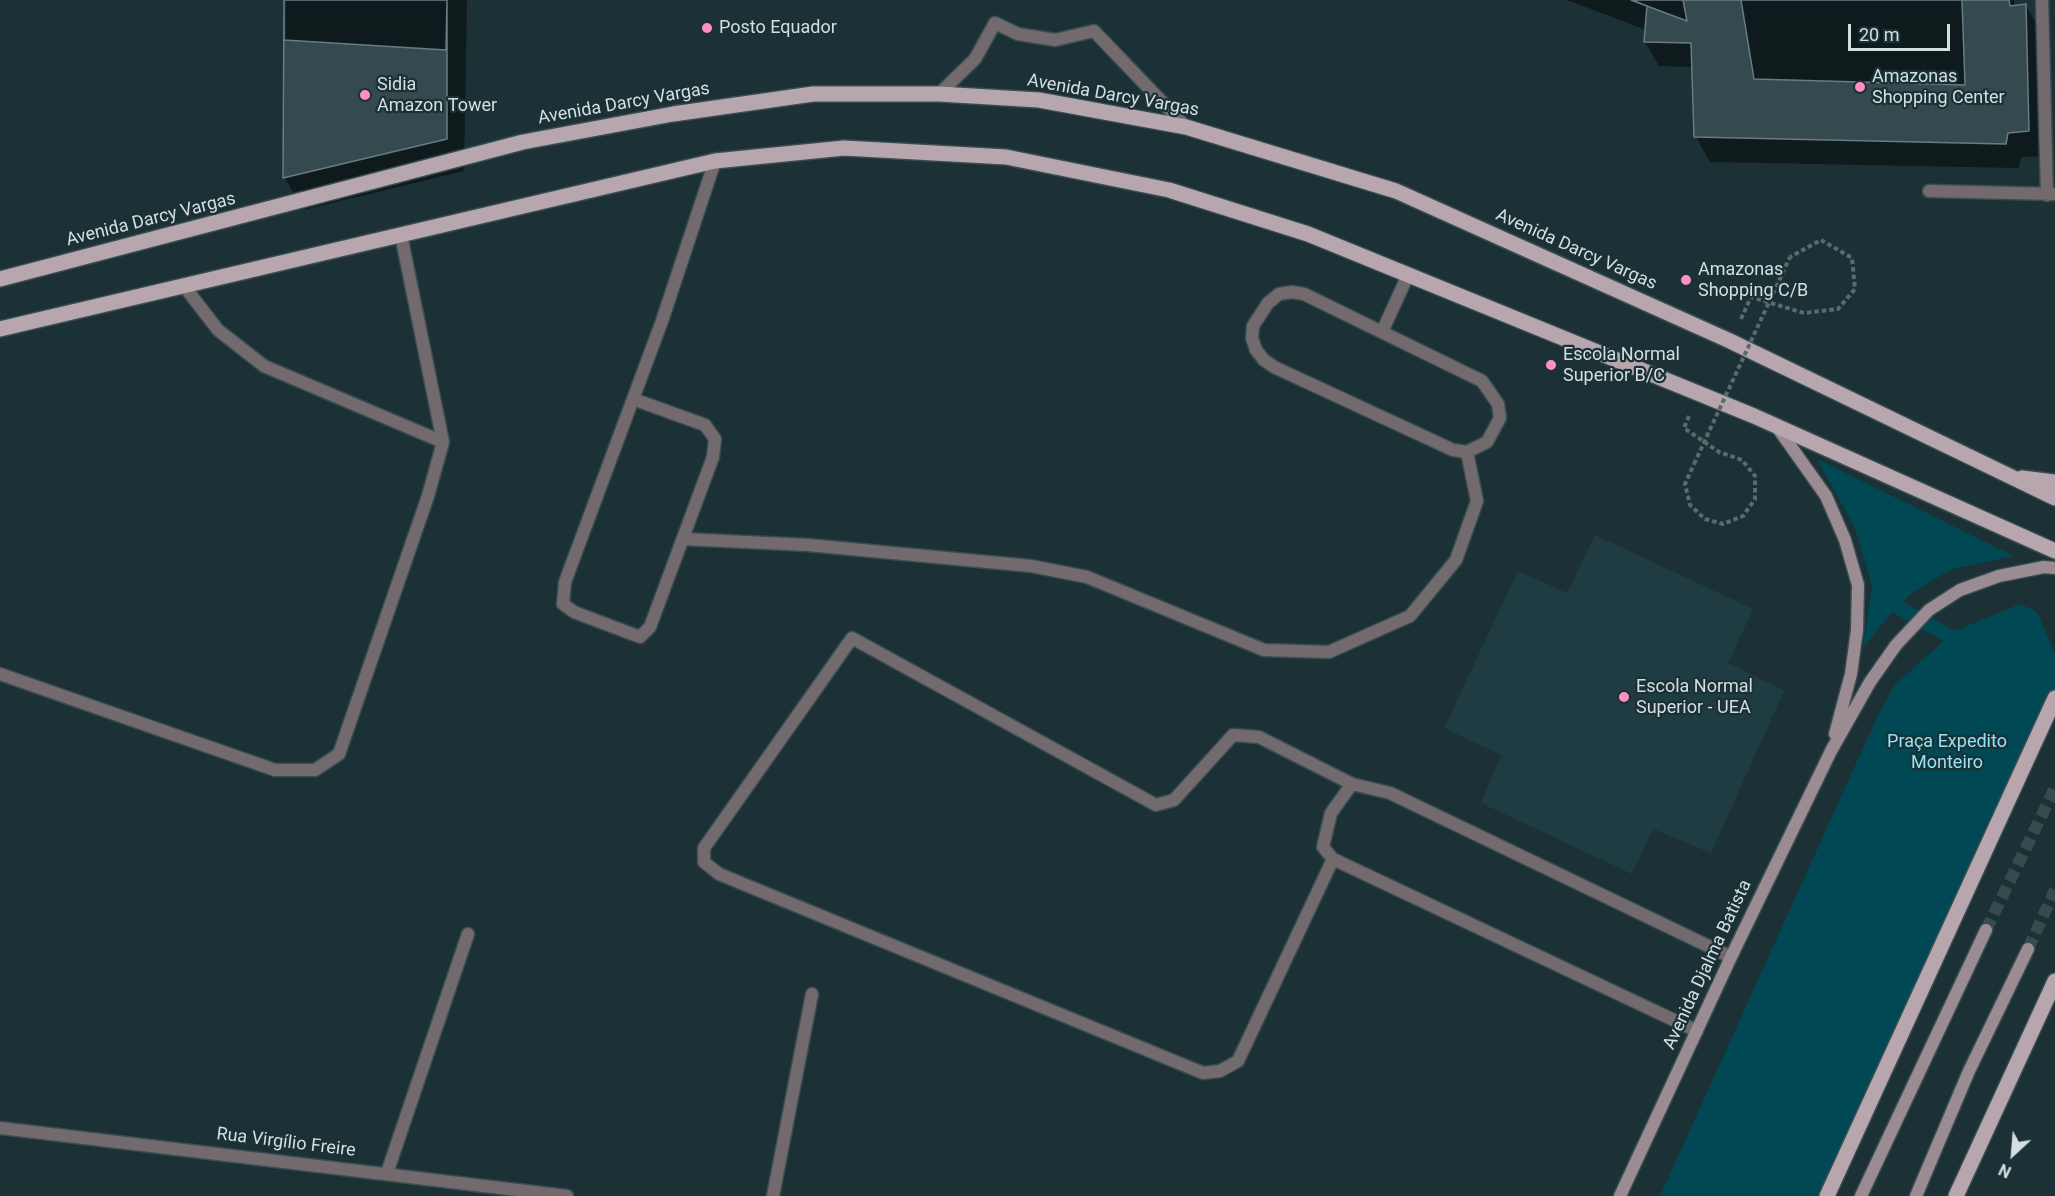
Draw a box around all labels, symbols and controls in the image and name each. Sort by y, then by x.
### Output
scale bar [1851,12,1953,50]
place label: Posto Equador [719,17,837,39]
marker: Posto Equador [700,21,714,35]
text: 20 m [1859,24,1899,45]
place label: Amazonas Shopping Center [1872,66,2005,109]
street label: Avenida Darcy Vargas [1025,70,1201,122]
place label: Sidia Amazon Tower [377,74,497,116]
street label: Avenida Darcy Vargas [536,78,712,130]
marker: Amazonas Shopping Center [1853,80,1867,94]
marker: Sidia Amazon Tower [358,88,372,102]
street label: Avenida Darcy Vargas [64,188,238,252]
street label: Avenida Darcy Vargas [1492,205,1660,295]
place label: Amazonas Shopping C/B [1698,259,1808,302]
marker: Amazonas Shopping C/B [1679,273,1693,287]
place label: Escola Normal Superior B/C [1563,344,1680,386]
marker: Escola Normal Superior B/C [1544,358,1558,372]
place label: Escola Normal Superior - UEA [1636,676,1753,718]
marker: Escola Normal Superior - UEA [1617,690,1631,704]
park label: Praça Expedito Monteiro [1887,731,2007,774]
street label: Avenida Djalma Batista [1659,877,1757,1053]
street label: Rua Virgílio Freire [215,1124,357,1162]
north arrow [1983,1124,2043,1184]
text: N [1996,1160,2014,1182]

